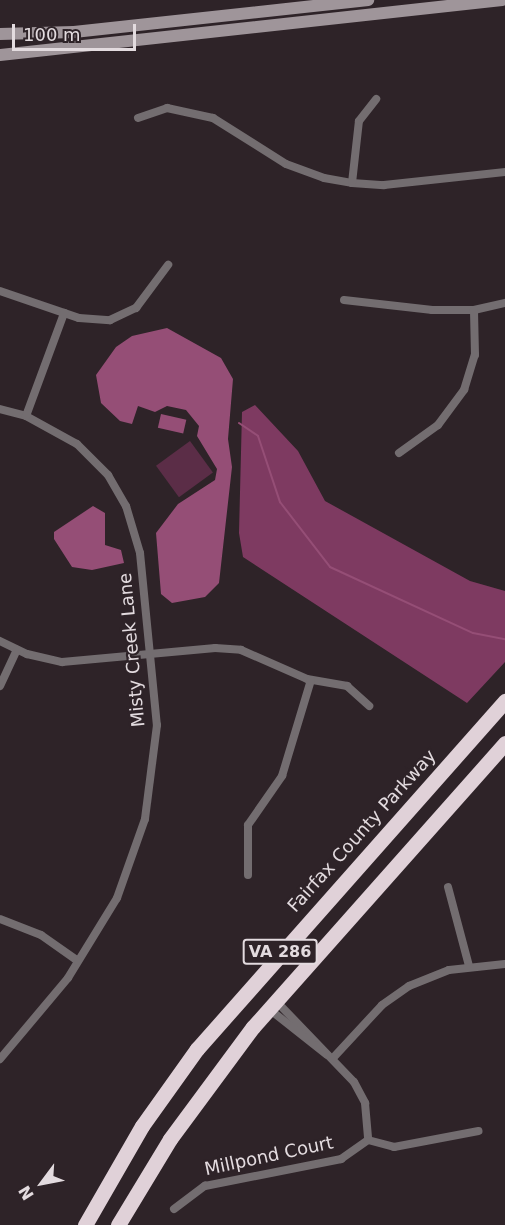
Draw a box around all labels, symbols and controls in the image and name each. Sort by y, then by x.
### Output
scale bar [15,12,140,50]
text: 100 m [23,24,81,45]
street label: Misty Creek Lane [114,572,150,728]
street label: Fairfax County Parkway [283,745,441,917]
road number: VA 286 [242,939,318,965]
street label: Millpond Court [203,1132,335,1180]
north arrow [12,1153,72,1213]
text: N [15,1182,38,1204]

